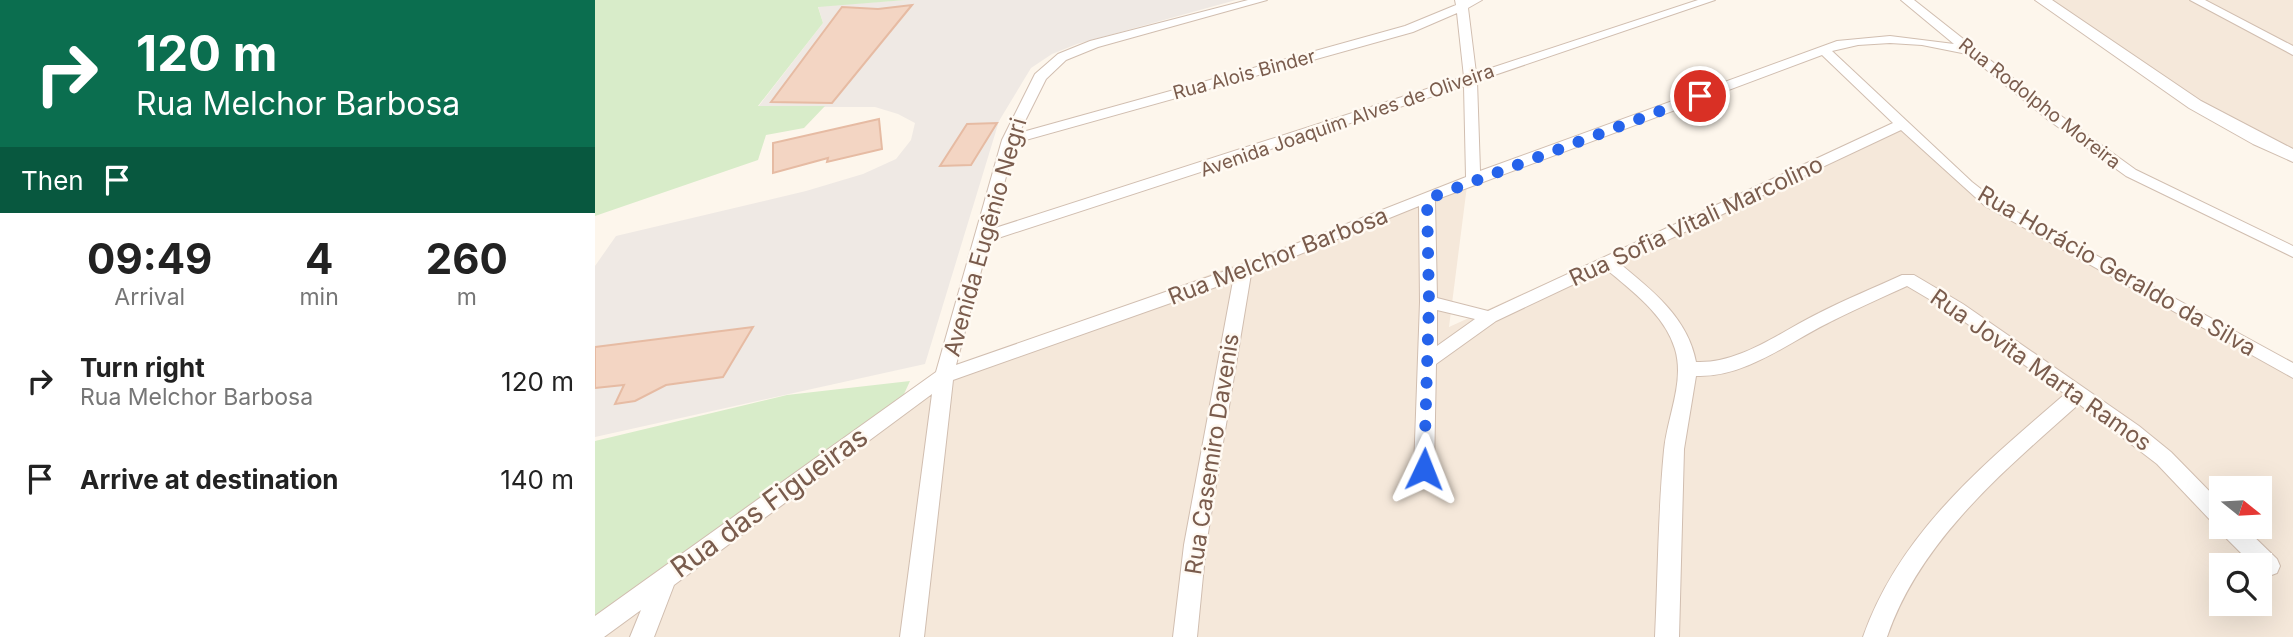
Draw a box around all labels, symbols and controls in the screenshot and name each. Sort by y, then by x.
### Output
text: 120 m [136,24,277,83]
icon: right [21,28,112,119]
street label: Rua Rodolpho Moreira [1954,33,2125,174]
street label: Rua Alois Binder [1170,44,1318,105]
street label: Avenida Joaquim Alves de Oliveira [1197,59,1497,182]
pin [1670,66,1730,126]
icon: arrive [1681,77,1719,115]
text: Rua Melchor Barbosa [136,84,460,123]
street label: Avenida Eugênio Negri [938,115,1032,359]
street label: Rua Sofia Vitali Marcolino [1565,150,1827,292]
icon: arrive [98,161,136,199]
text: Then [21,165,84,196]
street label: Rua Horácio Geraldo da Silva [1973,180,2261,362]
street label: Rua Melchor Barbosa [1164,201,1392,311]
text: 09:49 [87,233,212,284]
text: 4 [305,233,333,284]
text: 260 [426,233,508,284]
text: Arrival [114,283,185,311]
text: min [299,283,339,311]
text: m [457,283,477,311]
street label: Rua Jovita Marta Ramos [1925,283,2157,457]
street label: Rua Casemiro Davenis [1179,331,1245,577]
text: Turn right [80,352,205,383]
icon: right [21,362,59,400]
text: 120 m [501,366,574,397]
text: Rua Melchor Barbosa [80,383,313,411]
street label: Rua das Figueiras [664,419,874,585]
position arrow [1387,432,1461,506]
icon: arrive [21,460,59,498]
text: Arrive at destination [80,464,339,495]
text: 140 m [500,464,574,495]
north arrow [2209,476,2271,539]
map controls [2209,476,2272,616]
button: search [2209,553,2272,616]

